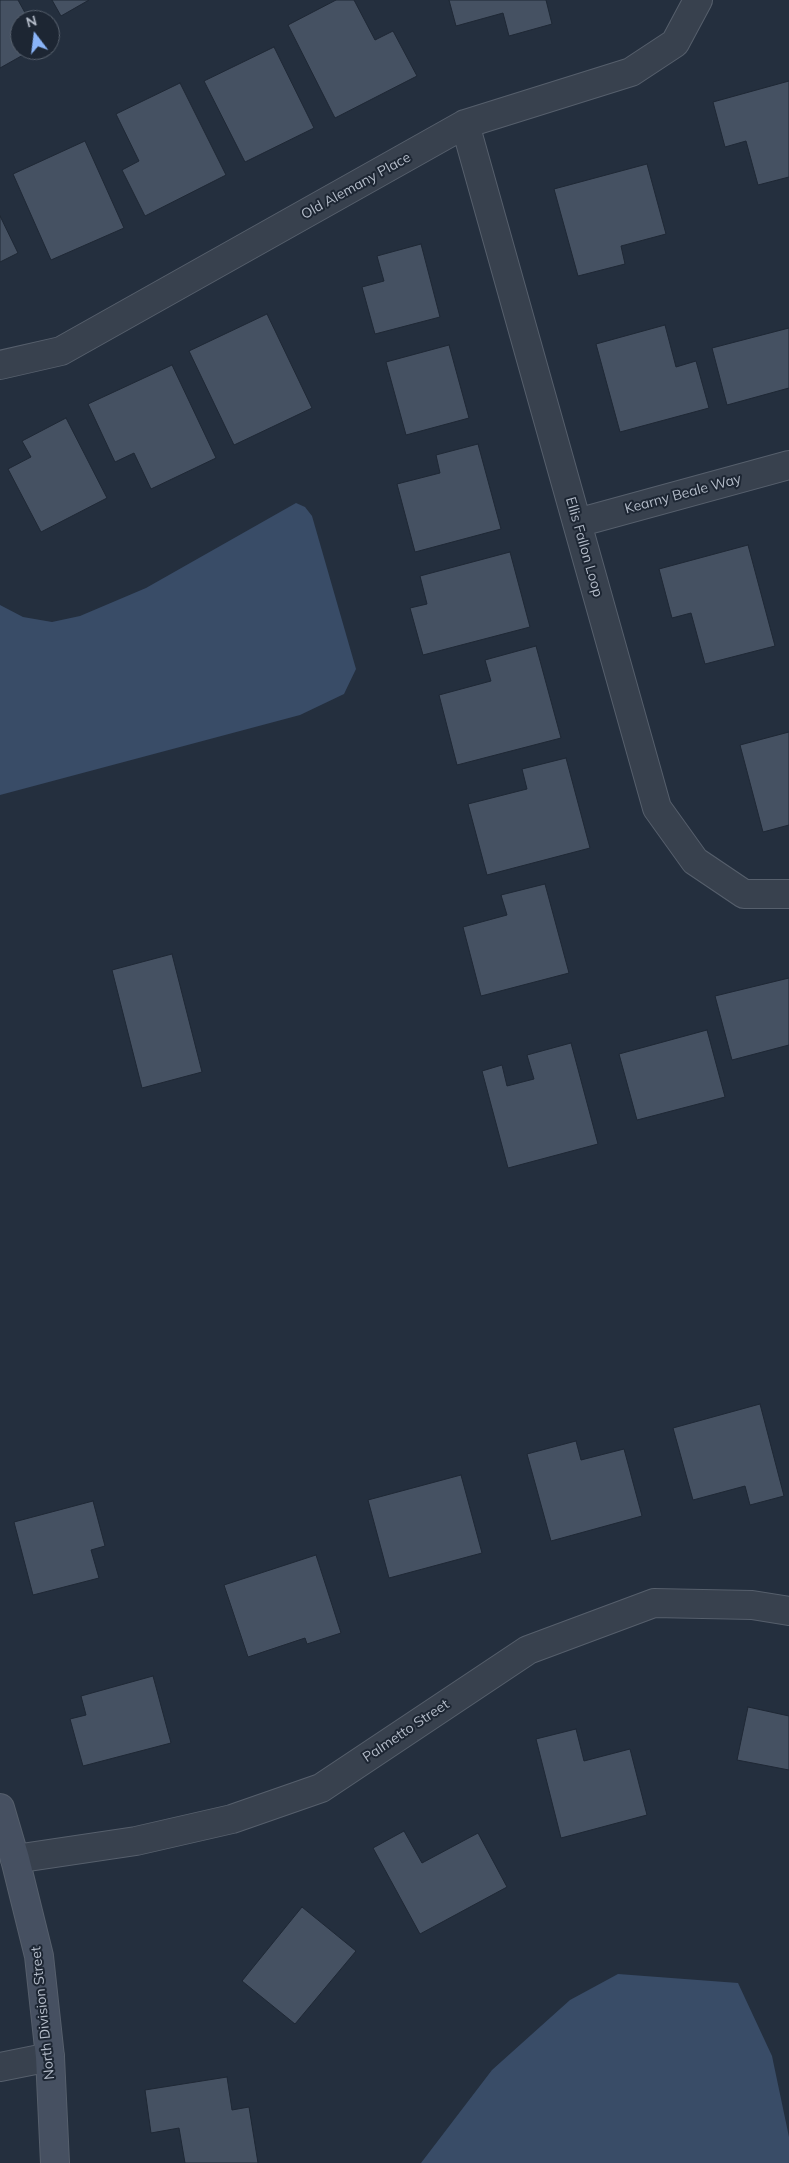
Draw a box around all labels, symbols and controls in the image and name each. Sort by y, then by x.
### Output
north arrow [10,10,60,60]
text: N [24,11,39,32]
street label: Old Alemany Place [298,149,414,223]
street label: Kearny Beale Way [623,470,743,518]
street label: Ellis Fallon Loop [562,495,606,599]
street label: Palmetto Street [360,1696,452,1766]
street label: North Division Street [28,1945,58,2081]

